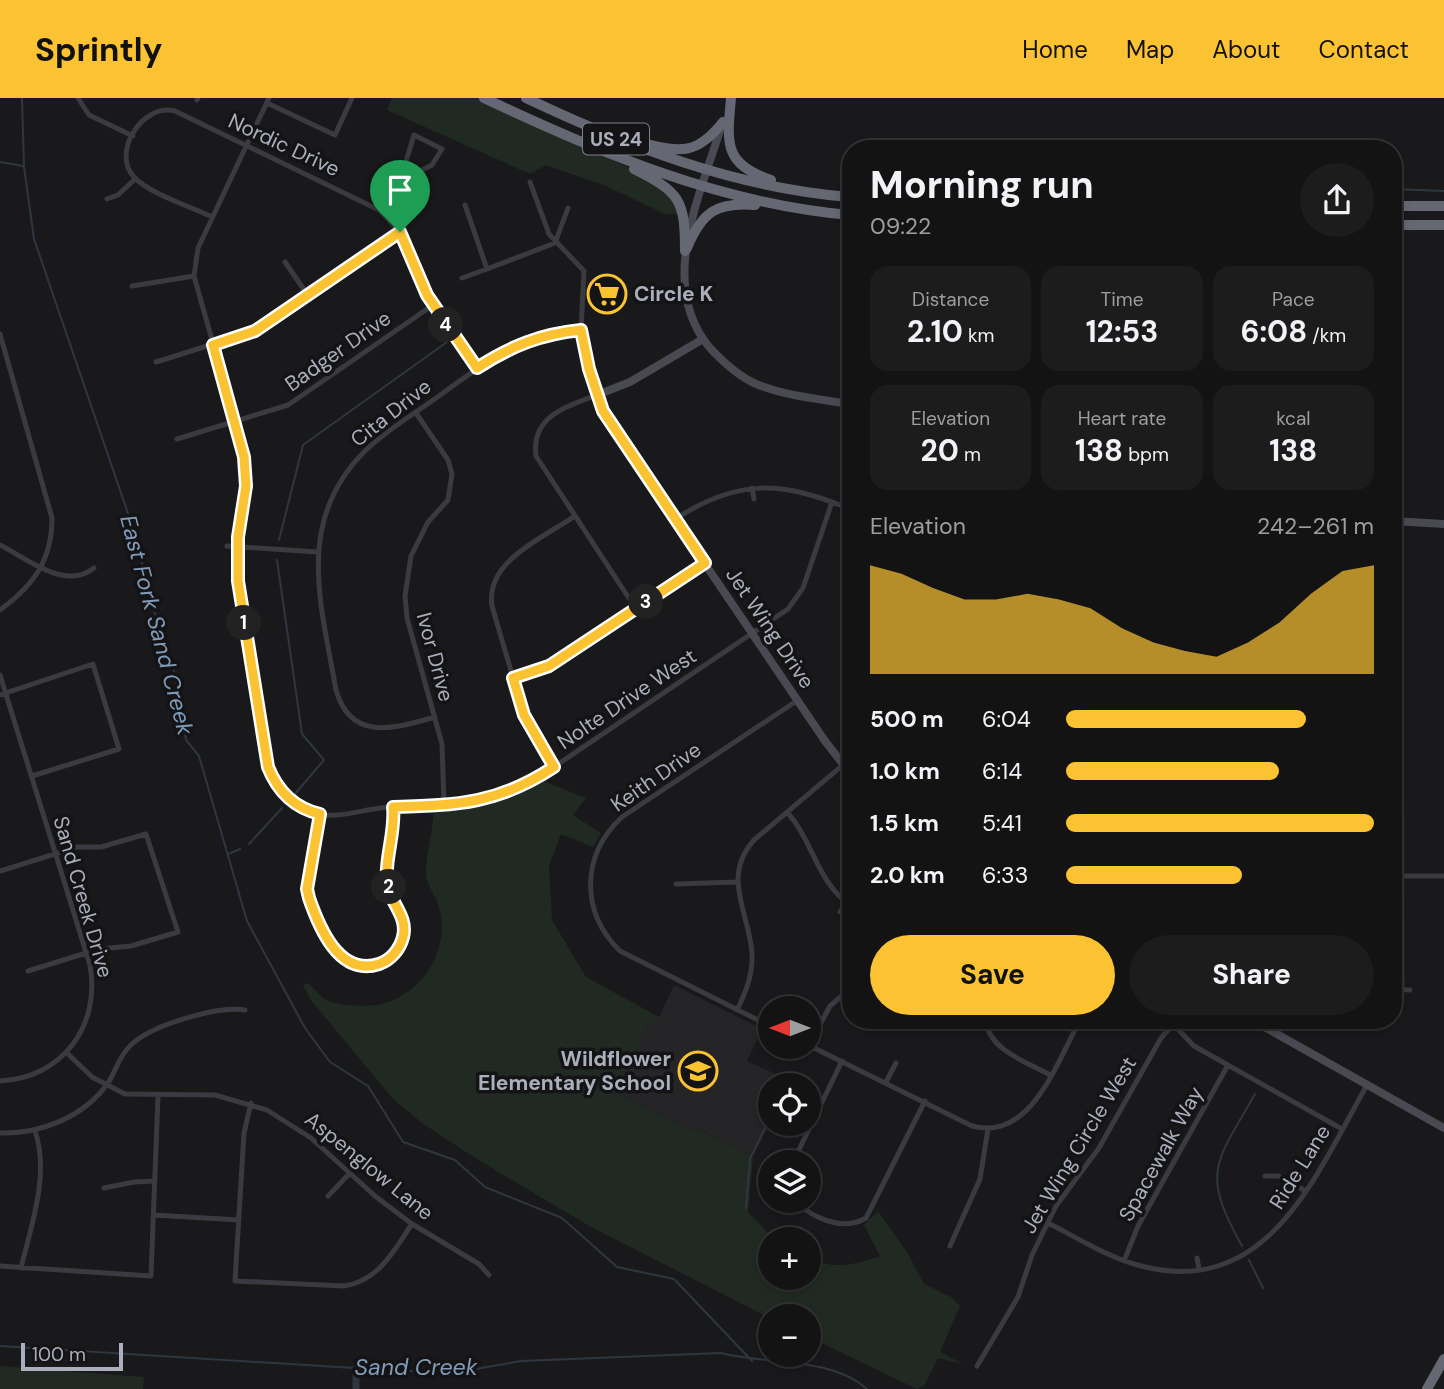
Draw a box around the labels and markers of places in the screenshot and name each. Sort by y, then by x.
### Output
pin [370,160,430,232]
supermarket icon: Circle K [586,273,628,315]
place label: Circle K [634,280,714,308]
pin: 4 [428,308,464,342]
pin: 3 [628,584,664,620]
pin: 1 [226,606,262,640]
pin: 2 [372,870,406,904]
place label: Wildflower Elementary School [478,1045,671,1097]
school or university icon: Wildflower Elementary School [677,1050,719,1092]

